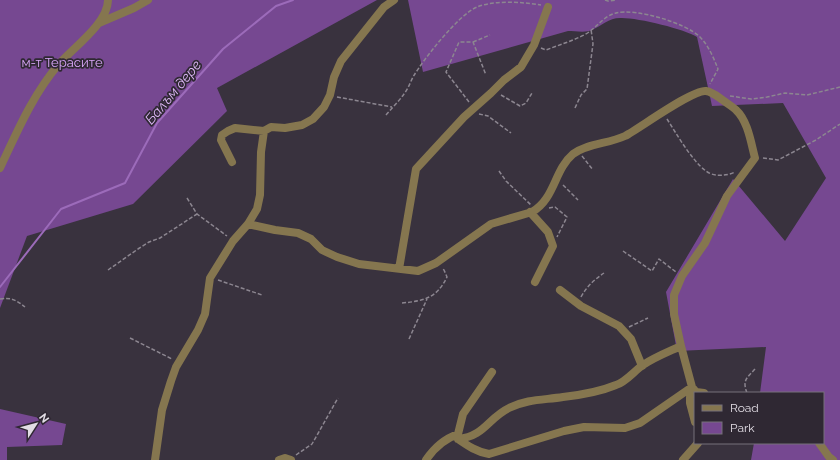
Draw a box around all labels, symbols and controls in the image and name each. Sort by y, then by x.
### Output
park label: м-т Терасите [21,55,103,70]
water label: Балъм дере [142,57,205,127]
legend [694,392,824,444]
text: Road [730,401,759,415]
north arrow [16,404,56,444]
text: N [36,411,51,426]
text: Park [730,421,755,435]

